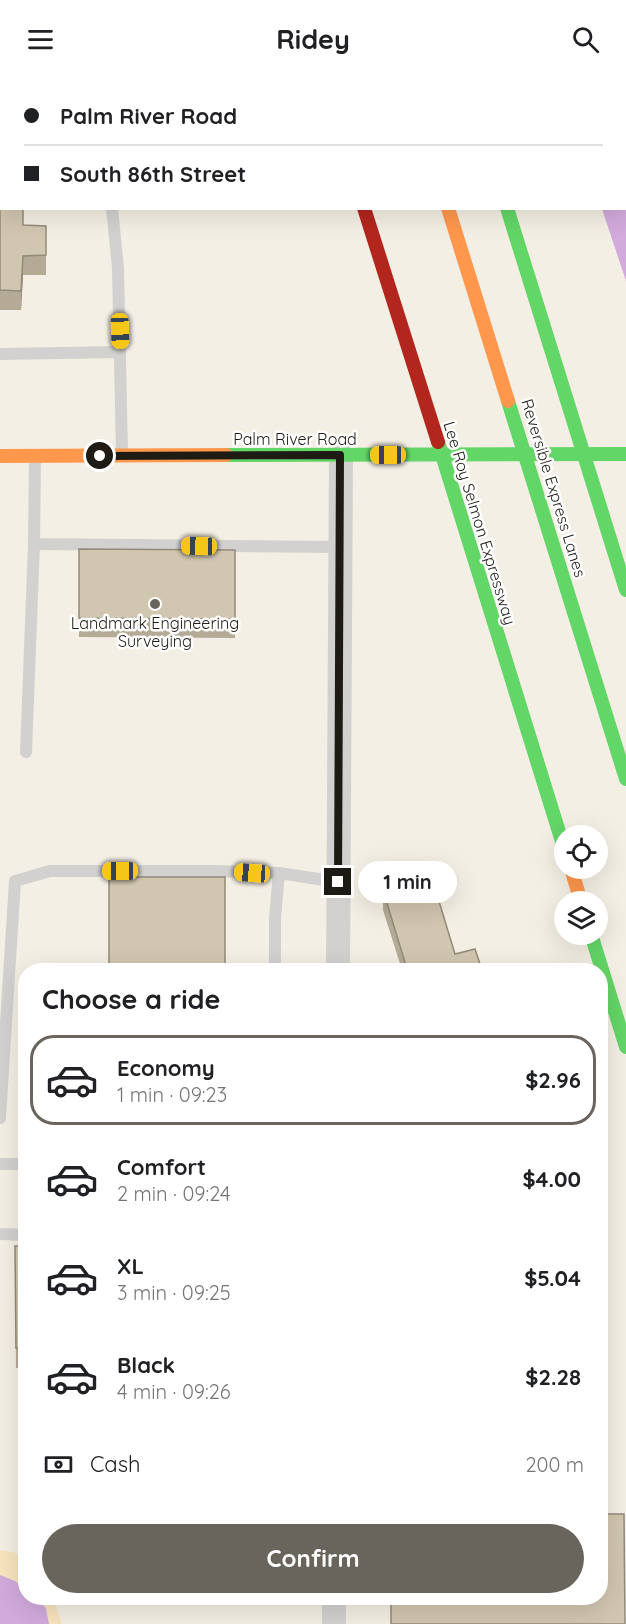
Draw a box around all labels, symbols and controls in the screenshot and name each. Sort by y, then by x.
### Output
text: Ridey [276,22,350,56]
icon: menu [24,23,57,56]
icon: search [569,23,602,56]
text: Palm River Road [60,102,237,130]
text: South 86th Street [60,160,246,188]
car [110,313,130,349]
street label: Reversible Express Lanes [517,396,591,580]
street label: Lee Roy Selmon Expressway [440,419,520,627]
street label: Palm River Road [233,429,357,449]
route start [86,442,113,469]
car [370,446,406,464]
car [181,537,217,555]
marker: Landmark Engineering Surveying [148,597,162,611]
place label: Landmark Engineering Surveying [71,613,239,651]
map controls [554,825,608,945]
button: locate [554,825,608,879]
callout: 1 min [359,861,458,903]
car [102,862,138,880]
car [233,863,271,883]
route end [324,868,351,895]
text: 1 min [383,869,432,894]
button: layers [554,891,608,945]
text: Choose a ride [42,982,220,1016]
icon: car [45,1053,99,1107]
text: Economy [117,1054,215,1082]
text: $2.96 [525,1066,581,1094]
text: 1 min · 09:23 [117,1082,227,1107]
icon: car [45,1152,99,1206]
text: Comfort [117,1153,206,1181]
text: $4.00 [522,1165,581,1193]
text: 2 min · 09:24 [117,1181,231,1206]
icon: car [45,1251,99,1305]
text: XL [117,1252,144,1280]
text: $5.04 [524,1264,581,1292]
text: 3 min · 09:25 [117,1280,231,1305]
icon: car [45,1350,99,1404]
text: Black [117,1351,175,1379]
text: $2.28 [525,1363,581,1391]
text: 4 min · 09:26 [117,1379,231,1404]
icon: cash [42,1448,75,1481]
text: Cash [90,1450,141,1478]
text: 200 m [525,1452,584,1477]
button: Confirm [42,1524,584,1593]

